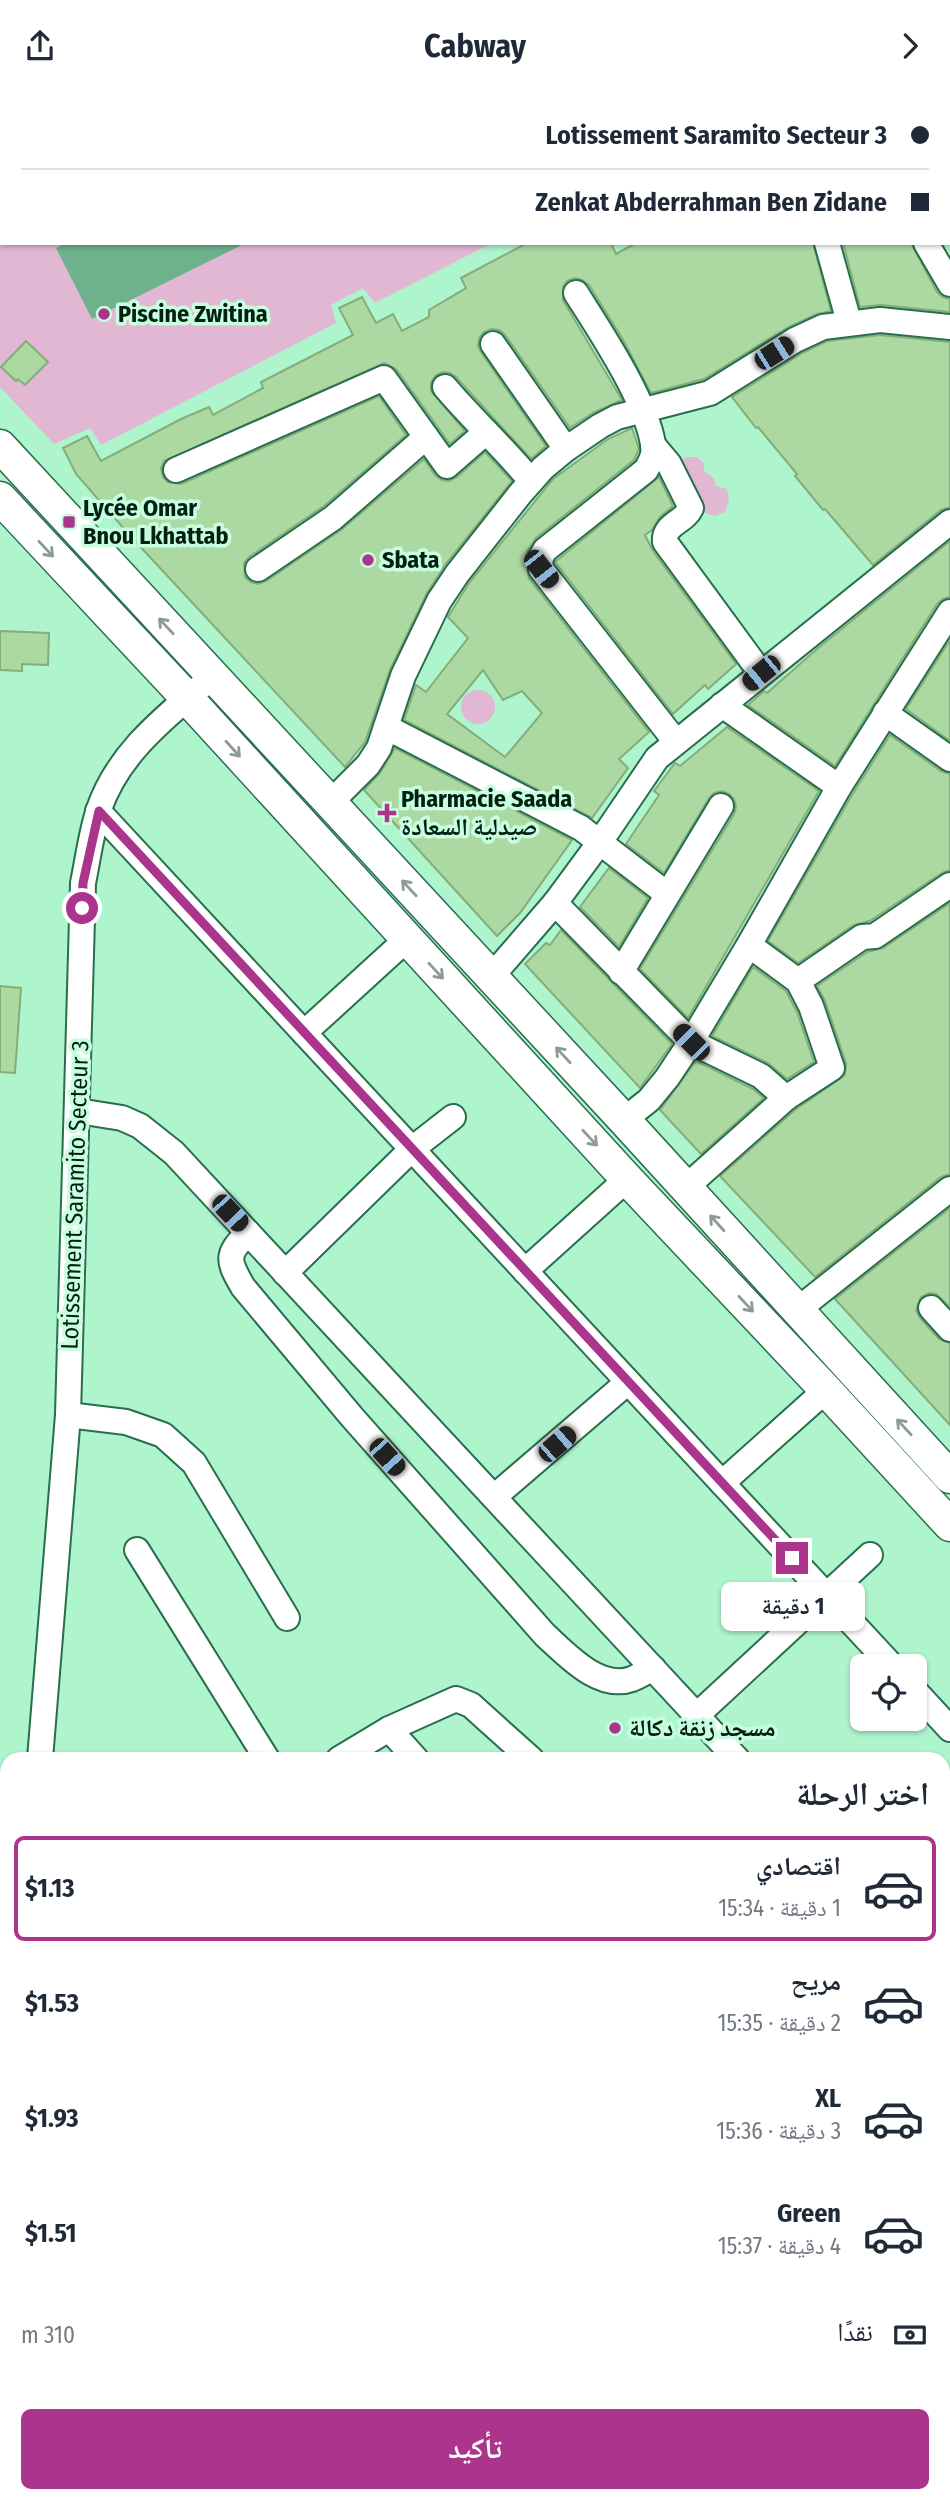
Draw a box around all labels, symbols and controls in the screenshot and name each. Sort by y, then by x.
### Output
icon: share [21,27,59,65]
text: Cabway [424,27,526,65]
icon: forward [891,27,929,65]
text: Lotissement Saramito Secteur 3 [545,120,887,151]
text: Zenkat Abderrahman Ben Zidane [535,187,887,218]
place label: Piscine Zwitina [118,300,268,328]
marker: Piscine Zwitina [96,306,112,322]
car [751,333,798,373]
place label: Lycée Omar Bnou Lkhattab [83,494,229,550]
marker: Lycée Omar Bnou Lkhattab [61,514,77,530]
one-way arrow [38,540,55,557]
place label: Sbata [382,546,439,574]
car [520,546,563,592]
marker: Sbata [360,552,376,568]
one-way arrow [158,617,174,635]
car [739,652,784,694]
one-way arrow [225,740,241,758]
place label: Pharmacie Saada صيدلية السعادة [401,785,572,841]
marker: Pharmacie Saada صيدلية السعادة [379,805,395,821]
one-way arrow [400,880,417,897]
route start [66,892,98,924]
one-way arrow [428,962,444,980]
car [669,1020,714,1064]
street label: Lotissement Saramito Secteur 3 [56,1040,94,1350]
one-way arrow [555,1047,572,1064]
one-way arrow [582,1129,598,1147]
car [208,1190,253,1236]
one-way arrow [708,1215,725,1232]
one-way arrow [737,1295,754,1312]
one-way arrow [895,1418,912,1435]
car [535,1422,580,1466]
car [366,1434,409,1480]
route end [776,1542,808,1574]
callout: 1 دقيقة [720,1583,864,1631]
text: 1 دقيقة [762,1592,824,1620]
map controls [850,1654,927,1731]
button: locate [850,1654,927,1731]
place label: مسجد زنقة دكالة [629,1714,776,1742]
marker: مسجد زنقة دكالة [607,1720,623,1736]
text: اختر الرحلة [796,1775,929,1813]
text: اقتصادي [756,1851,841,1882]
icon: car [862,1857,925,1920]
text: $1.13 [25,1873,75,1904]
text: 1 دقيقة · 15:34 [718,1894,841,1922]
text: مريح [791,1966,841,1997]
icon: car [862,1972,925,2035]
text: $1.53 [25,1988,79,2019]
text: 2 دقيقة · 15:35 [717,2009,841,2037]
text: XL [815,2083,841,2114]
icon: car [862,2087,925,2150]
text: $1.93 [25,2103,79,2134]
text: 3 دقيقة · 15:36 [716,2117,841,2145]
text: Green [777,2198,841,2229]
icon: car [862,2202,925,2265]
text: $1.51 [25,2218,77,2249]
text: 4 دقيقة · 15:37 [718,2232,841,2260]
icon: cash [891,2316,929,2354]
text: نقدًا [837,2317,873,2348]
text: 310 m [21,2321,75,2349]
button: تأكيد [21,2409,929,2489]

